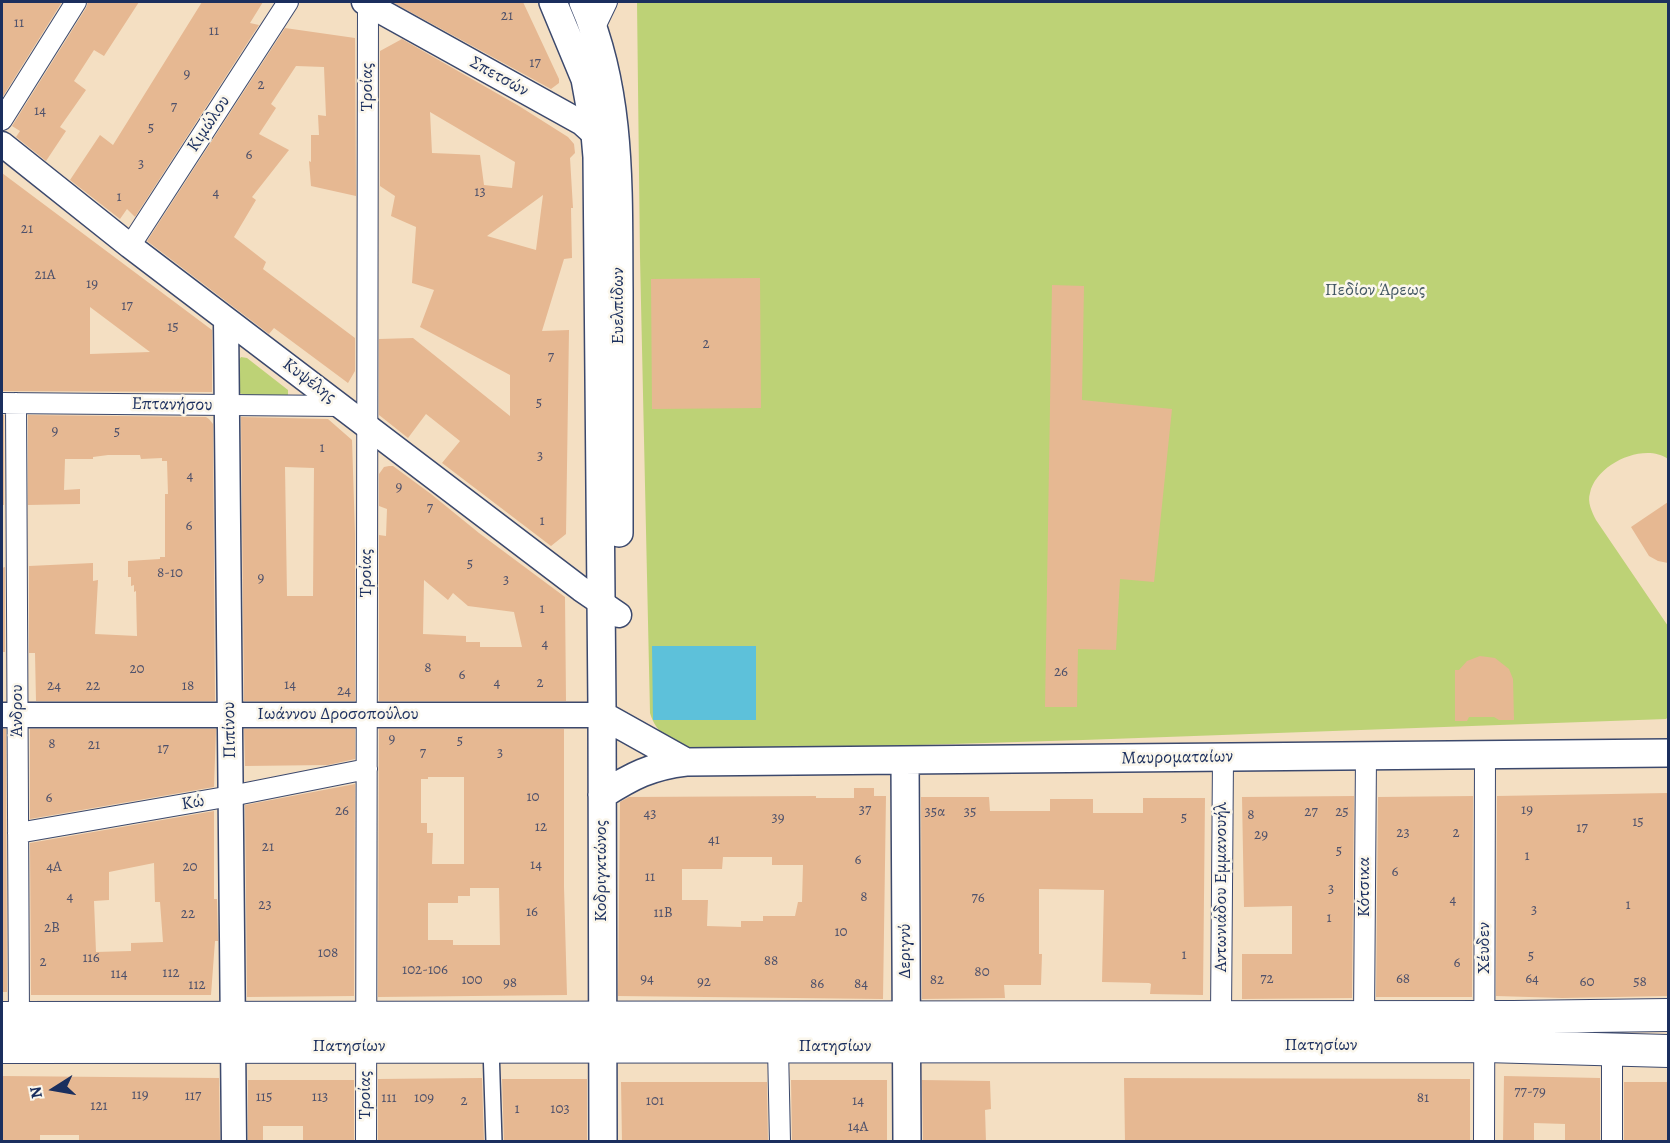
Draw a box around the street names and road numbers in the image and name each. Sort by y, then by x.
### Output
street label: Σπετσών [466,52,532,102]
street label: Τροίας [357,63,379,111]
street label: Κιμώλου [183,92,235,156]
street label: Ευελπίδων [608,267,630,345]
street label: Κυψέλης [278,354,340,408]
street label: Επτανήσου [131,393,213,417]
street label: Τροίας [356,549,378,597]
street label: Άνδρου [7,684,29,738]
street label: Πιπίνου [219,701,241,759]
street label: Ιωάννου Δροσοπούλου [257,704,419,726]
street label: Μαυροματαίων [1121,746,1233,770]
street label: Κώ [180,790,206,816]
street label: Αντωνιάδου Εμμανουήλ [1211,802,1233,972]
street label: Κοδριγκτώνος [591,820,613,922]
street label: Κότσικα [1354,857,1376,917]
street label: Χέυδεν [1474,922,1496,974]
street label: Δεριγνύ [895,923,917,979]
street label: Πατησίων [1285,1035,1357,1057]
street label: Πατησίων [313,1036,385,1058]
street label: Πατησίων [799,1036,871,1058]
street label: Τροίας [355,1071,377,1119]

